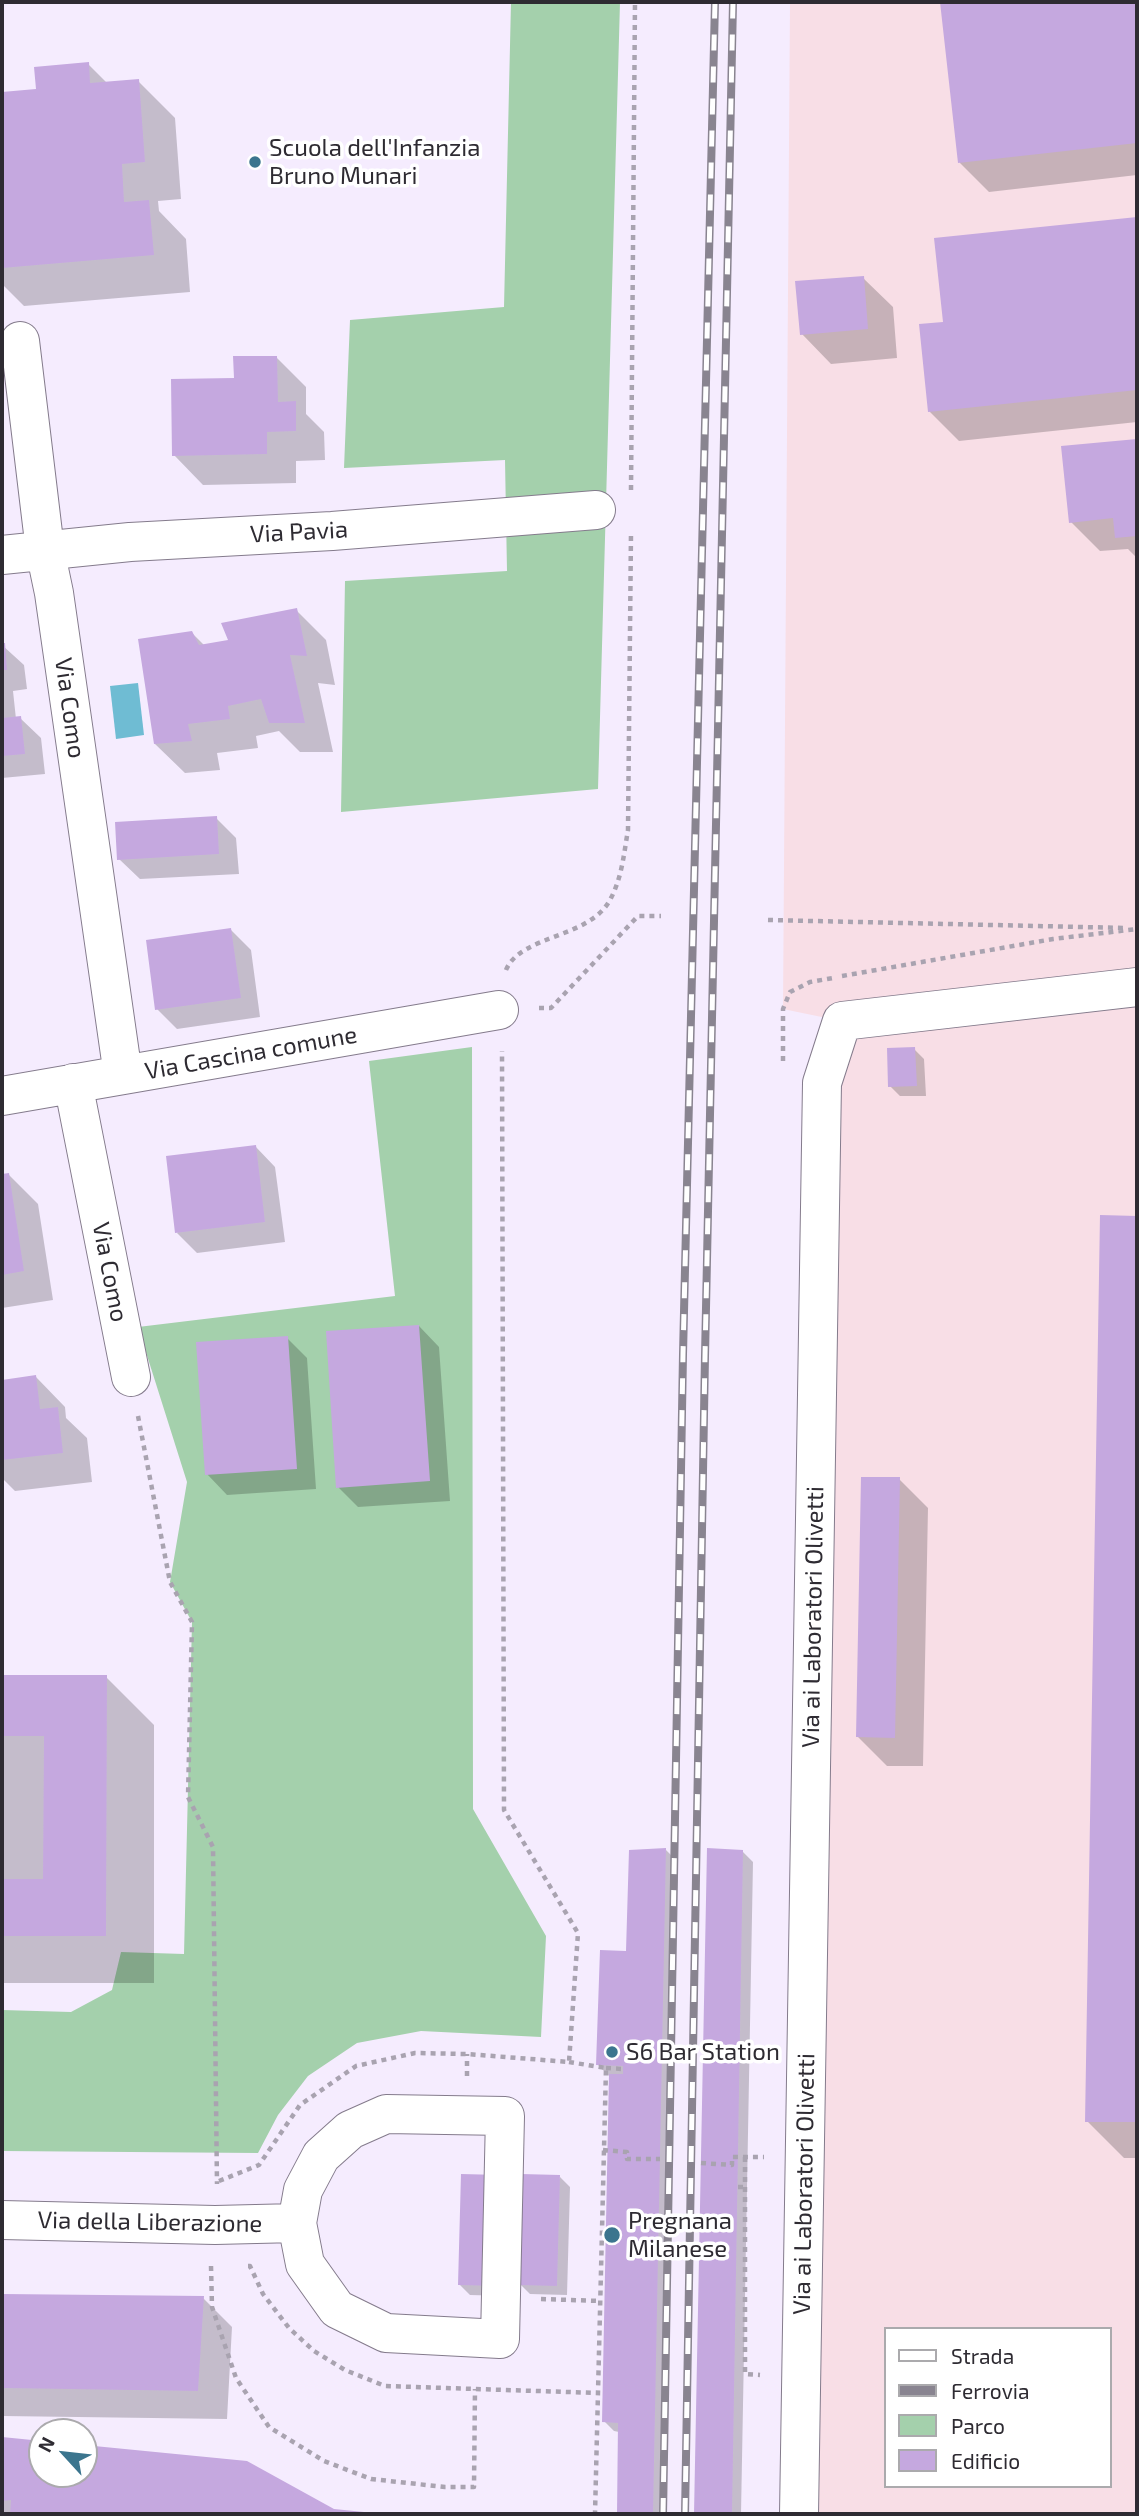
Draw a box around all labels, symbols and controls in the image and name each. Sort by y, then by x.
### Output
place label: Scuola dell'Infanzia Bruno Munari [269,134,480,190]
marker: Scuola dell'Infanzia Bruno Munari [247,154,263,170]
street label: Via Pavia [249,515,349,549]
street label: Via Como [49,656,91,760]
street label: Via Cascina comune [143,1020,359,1086]
street label: Via Como [86,1220,134,1324]
street label: Via ai Laboratori Olivetti [796,1486,830,1748]
place label: S6 Bar Station [626,2038,780,2066]
marker: S6 Bar Station [604,2044,620,2060]
street label: Via ai Laboratori Olivetti [787,2053,821,2315]
street label: Via della Liberazione [37,2206,263,2238]
place label: Pregnana Milanese [628,2207,732,2263]
marker: Pregnana Milanese [602,2225,622,2245]
legend [884,2327,1111,2488]
text: Strada [951,2343,1014,2368]
text: Ferrovia [951,2378,1030,2403]
text: Parco [951,2413,1005,2438]
north arrow [28,2418,98,2488]
text: N [32,2433,59,2455]
text: Edificio [951,2448,1020,2473]

